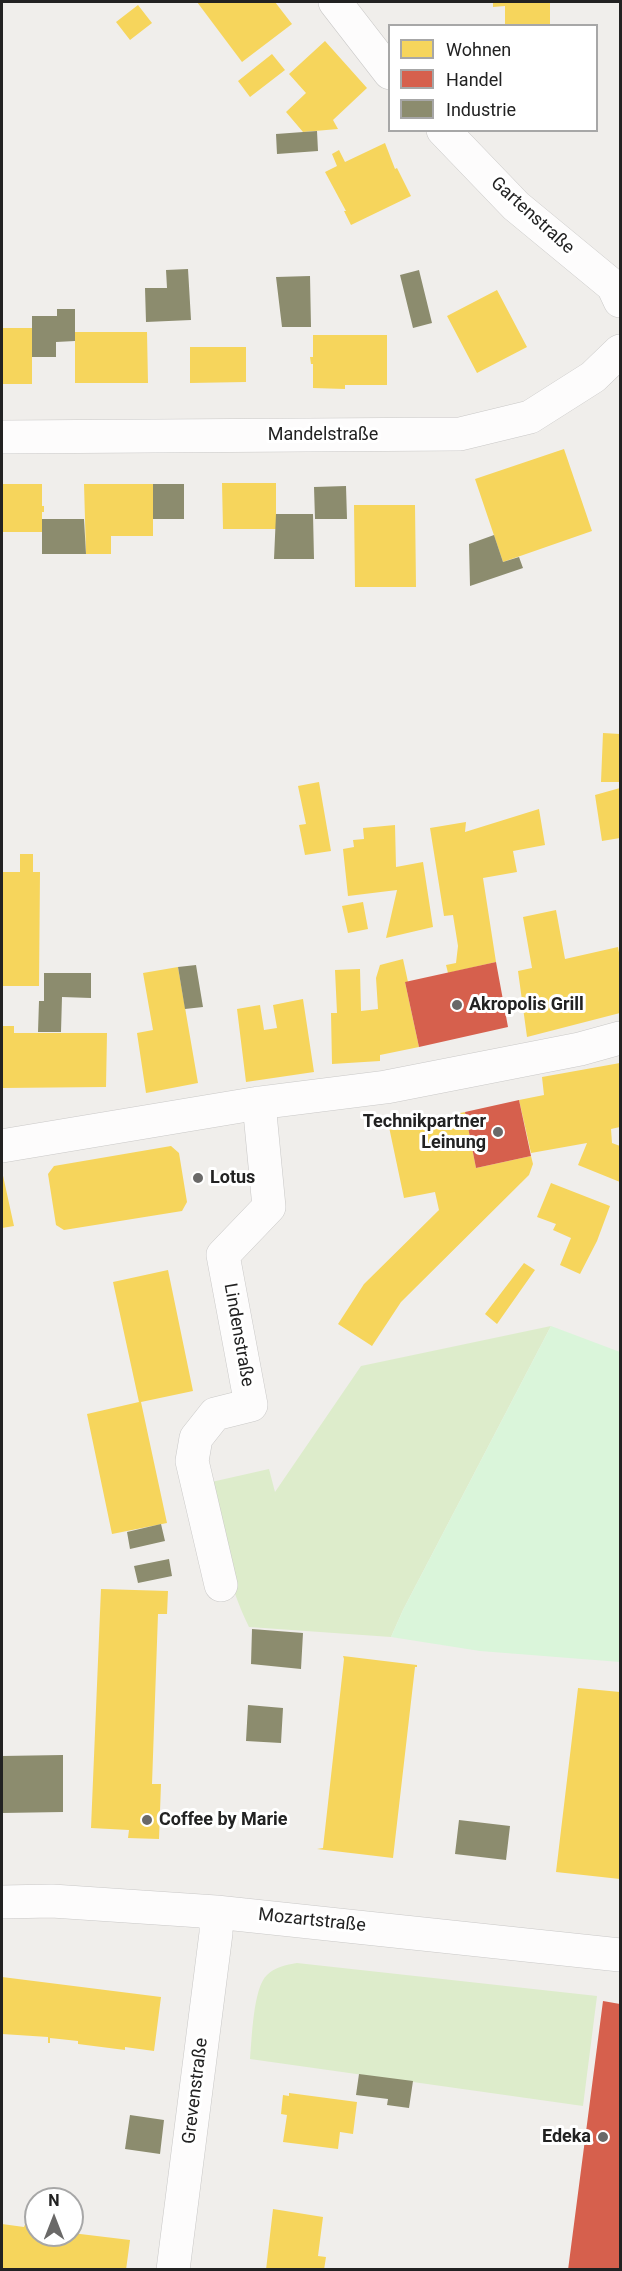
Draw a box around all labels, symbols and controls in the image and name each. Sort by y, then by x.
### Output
legend [388,24,598,132]
text: Wohnen [446,39,511,60]
text: Handel [446,69,503,90]
text: Industrie [446,99,516,120]
street label: Gartenstraße [486,173,578,259]
street label: Mandelstraße [268,424,378,446]
place label: Akropolis Grill [469,994,584,1016]
marker: Akropolis Grill [450,998,464,1012]
place label: Technikpartner Leinung [363,1111,486,1154]
marker: Technikpartner Leinung [491,1125,505,1139]
place label: Lotus [210,1167,255,1189]
marker: Lotus [191,1171,205,1185]
street label: Lindenstraße [218,1282,258,1388]
place label: Coffee by Marie [159,1809,288,1831]
marker: Coffee by Marie [140,1813,154,1827]
street label: Mozartstraße [257,1905,367,1937]
street label: Grevenstraße [179,2037,213,2145]
place label: Edeka [542,2126,591,2148]
marker: Edeka [596,2130,610,2144]
north arrow [24,2187,84,2247]
text: N [48,2191,60,2210]

